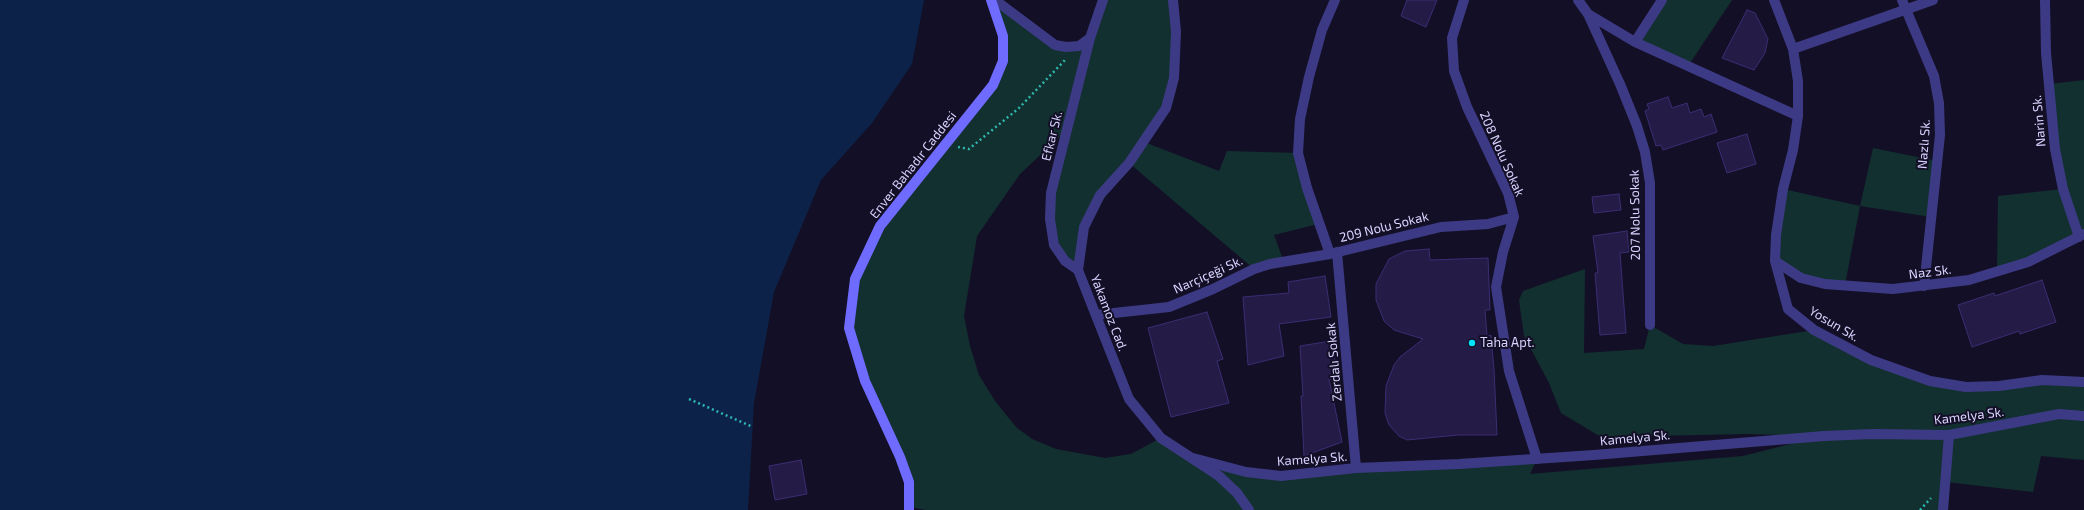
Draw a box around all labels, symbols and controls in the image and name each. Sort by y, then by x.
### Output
street label: Narin Sk. [2029,94,2049,148]
street label: Enver Bahadır Caddesi [866,108,960,222]
street label: Efkar Sk. [1038,109,1066,163]
street label: 208 Nolu Sokak [1476,109,1528,199]
street label: Nazlı Sk. [1914,119,1934,169]
street label: 207 Nolu Sokak [1626,170,1644,260]
street label: 209 Nolu Sokak [1338,208,1430,246]
street label: Narçiçeği Sk. [1171,253,1245,297]
street label: Naz Sk. [1908,262,1952,282]
street label: Yakamoz Cad. [1087,272,1131,354]
street label: Yosun Sk. [1806,303,1862,345]
street label: Zerdalı Sokak [1323,322,1345,402]
place label: Taha Apt. [1480,335,1535,351]
marker: Taha Apt. [1467,338,1477,348]
street label: Kamelya Sk. [1933,404,2005,428]
street label: Kamelya Sk. [1599,427,1671,449]
street label: Kamelya Sk. [1276,449,1348,469]

